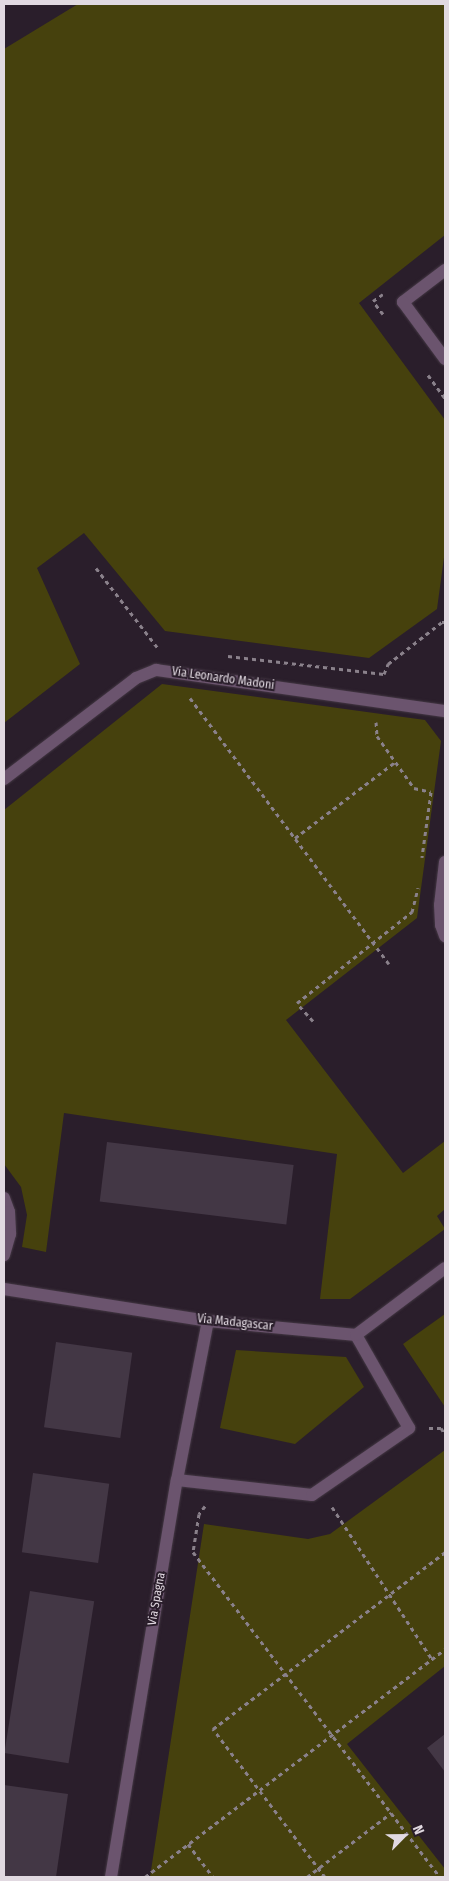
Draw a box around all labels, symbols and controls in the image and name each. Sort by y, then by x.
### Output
street label: Via Leonardo Madoni [171,665,275,693]
street label: Via Madagascar [197,1312,273,1334]
street label: Via Spagna [145,1571,169,1627]
north arrow [379,1811,429,1861]
text: N [409,1823,428,1837]

